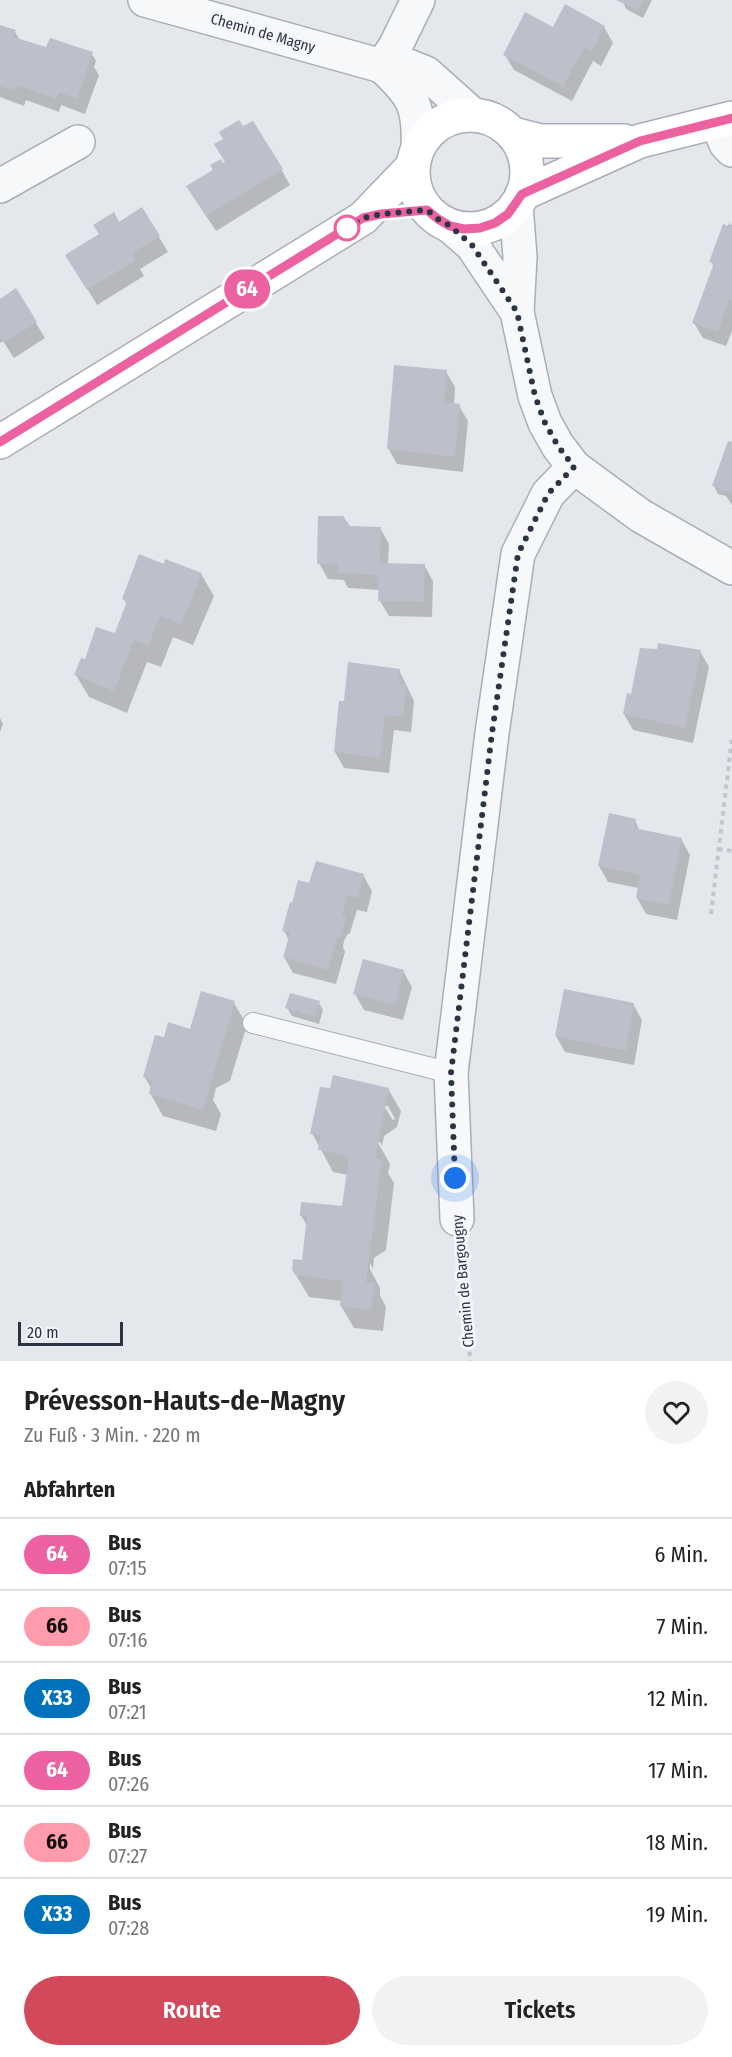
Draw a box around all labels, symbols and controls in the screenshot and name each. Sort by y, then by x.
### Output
street label: Chemin de Magny [209,9,318,57]
unlabelled marker [334,215,360,241]
line badge: 64 [220,270,274,308]
text: 64 [236,276,258,302]
your location [440,1163,470,1193]
street label: Chemin de Bargougny [448,1214,478,1348]
scale bar [18,1319,123,1346]
text: 20 m [27,1323,58,1342]
button: heart [645,1381,708,1444]
text: Prévesson-Hauts-de-Magny [24,1384,345,1417]
text: Zu Fuß · 3 Min. · 220 m [24,1423,201,1447]
text: Abfahrten [24,1476,115,1503]
text: Bus [108,1529,141,1556]
text: 64 [46,1541,68,1567]
text: 6 Min. [654,1541,708,1568]
text: 07:15 [108,1556,147,1580]
text: Bus [108,1601,141,1628]
text: 66 [46,1613,68,1639]
text: 7 Min. [656,1613,708,1640]
text: 07:16 [108,1628,147,1652]
text: Bus [108,1673,141,1700]
text: X33 [42,1685,73,1711]
text: 12 Min. [647,1685,708,1712]
text: 07:21 [108,1700,147,1724]
text: Bus [108,1745,141,1772]
text: 64 [46,1757,68,1783]
text: 17 Min. [648,1757,708,1784]
text: 07:26 [108,1772,149,1796]
text: Bus [108,1817,141,1844]
text: 66 [46,1829,68,1855]
text: 18 Min. [646,1829,708,1856]
text: 07:27 [108,1844,147,1868]
text: Bus [108,1889,141,1916]
text: X33 [42,1901,73,1927]
text: 19 Min. [646,1901,708,1928]
text: 07:28 [108,1916,149,1940]
button: Route [24,1976,360,2045]
button: Tickets [372,1976,708,2045]

